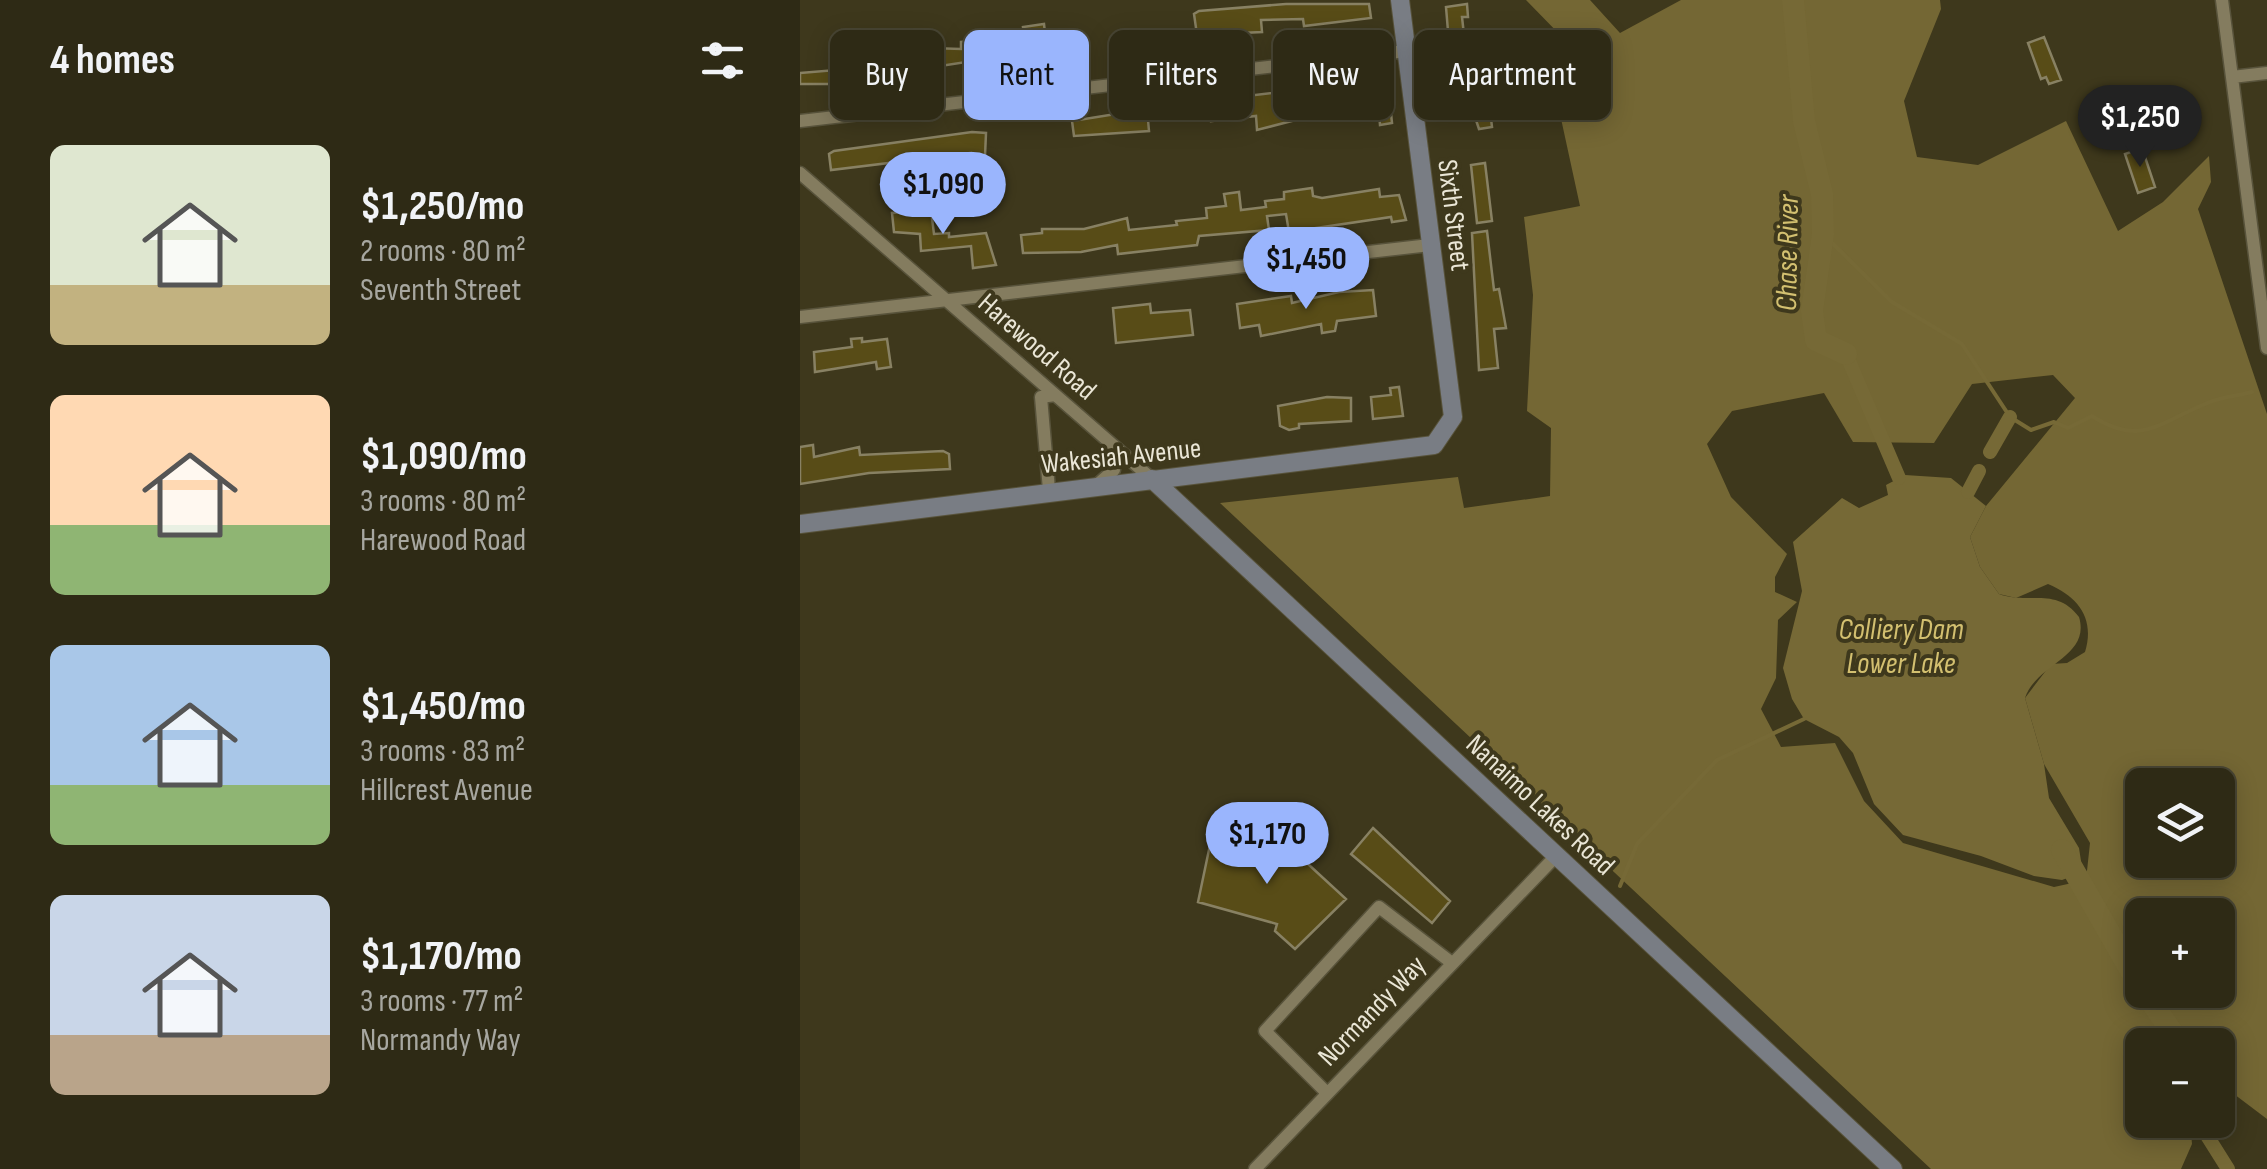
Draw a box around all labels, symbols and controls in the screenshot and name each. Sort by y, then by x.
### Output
chip: Buy [830,30,944,120]
chip: Rent [964,30,1089,120]
chip: Filters [1109,30,1253,120]
chip: New [1273,30,1394,120]
chip: Apartment [1414,30,1611,120]
icon: filters [695,33,750,88]
text: 4 homes [50,35,175,86]
pin: $1,250 [2059,85,2221,170]
text: $1,250 [2100,98,2180,137]
pin: $1,090 [862,152,1024,237]
street label: Sixth Street [1430,158,1477,273]
text: $1,090 [902,165,984,204]
text: $1,250/mo [360,181,524,232]
icon: home [130,185,250,305]
water label: Chase River [1769,193,1807,311]
pin: $1,450 [1225,227,1387,312]
text: 2 rooms · 80 m² [360,232,526,271]
text: $1,450 [1265,240,1347,279]
text: Seventh Street [360,271,521,310]
street label: Harewood Road [971,287,1103,407]
text: $1,090/mo [360,431,527,482]
street label: Wakesiah Avenue [1040,432,1203,481]
icon: home [130,435,250,555]
text: 3 rooms · 80 m² [360,482,526,521]
text: Harewood Road [360,521,526,560]
water label: Colliery Dam Lower Lake [1838,612,1964,682]
text: $1,450/mo [360,681,526,732]
icon: home [130,685,250,805]
street label: Nanaimo Lakes Road [1459,728,1621,882]
text: 3 rooms · 83 m² [360,732,525,771]
map controls [2125,768,2235,1138]
button: layers [2125,768,2235,878]
text: Hillcrest Avenue [360,771,533,810]
pin: $1,170 [1186,802,1348,887]
text: $1,170 [1228,815,1306,854]
button: + [2125,898,2235,1008]
text: $1,170/mo [360,931,522,982]
icon: home [130,935,250,1055]
street label: Normandy Way [1311,949,1433,1073]
text: 3 rooms · 77 m² [360,982,524,1021]
text: Normandy Way [360,1021,521,1060]
button: − [2125,1028,2235,1138]

